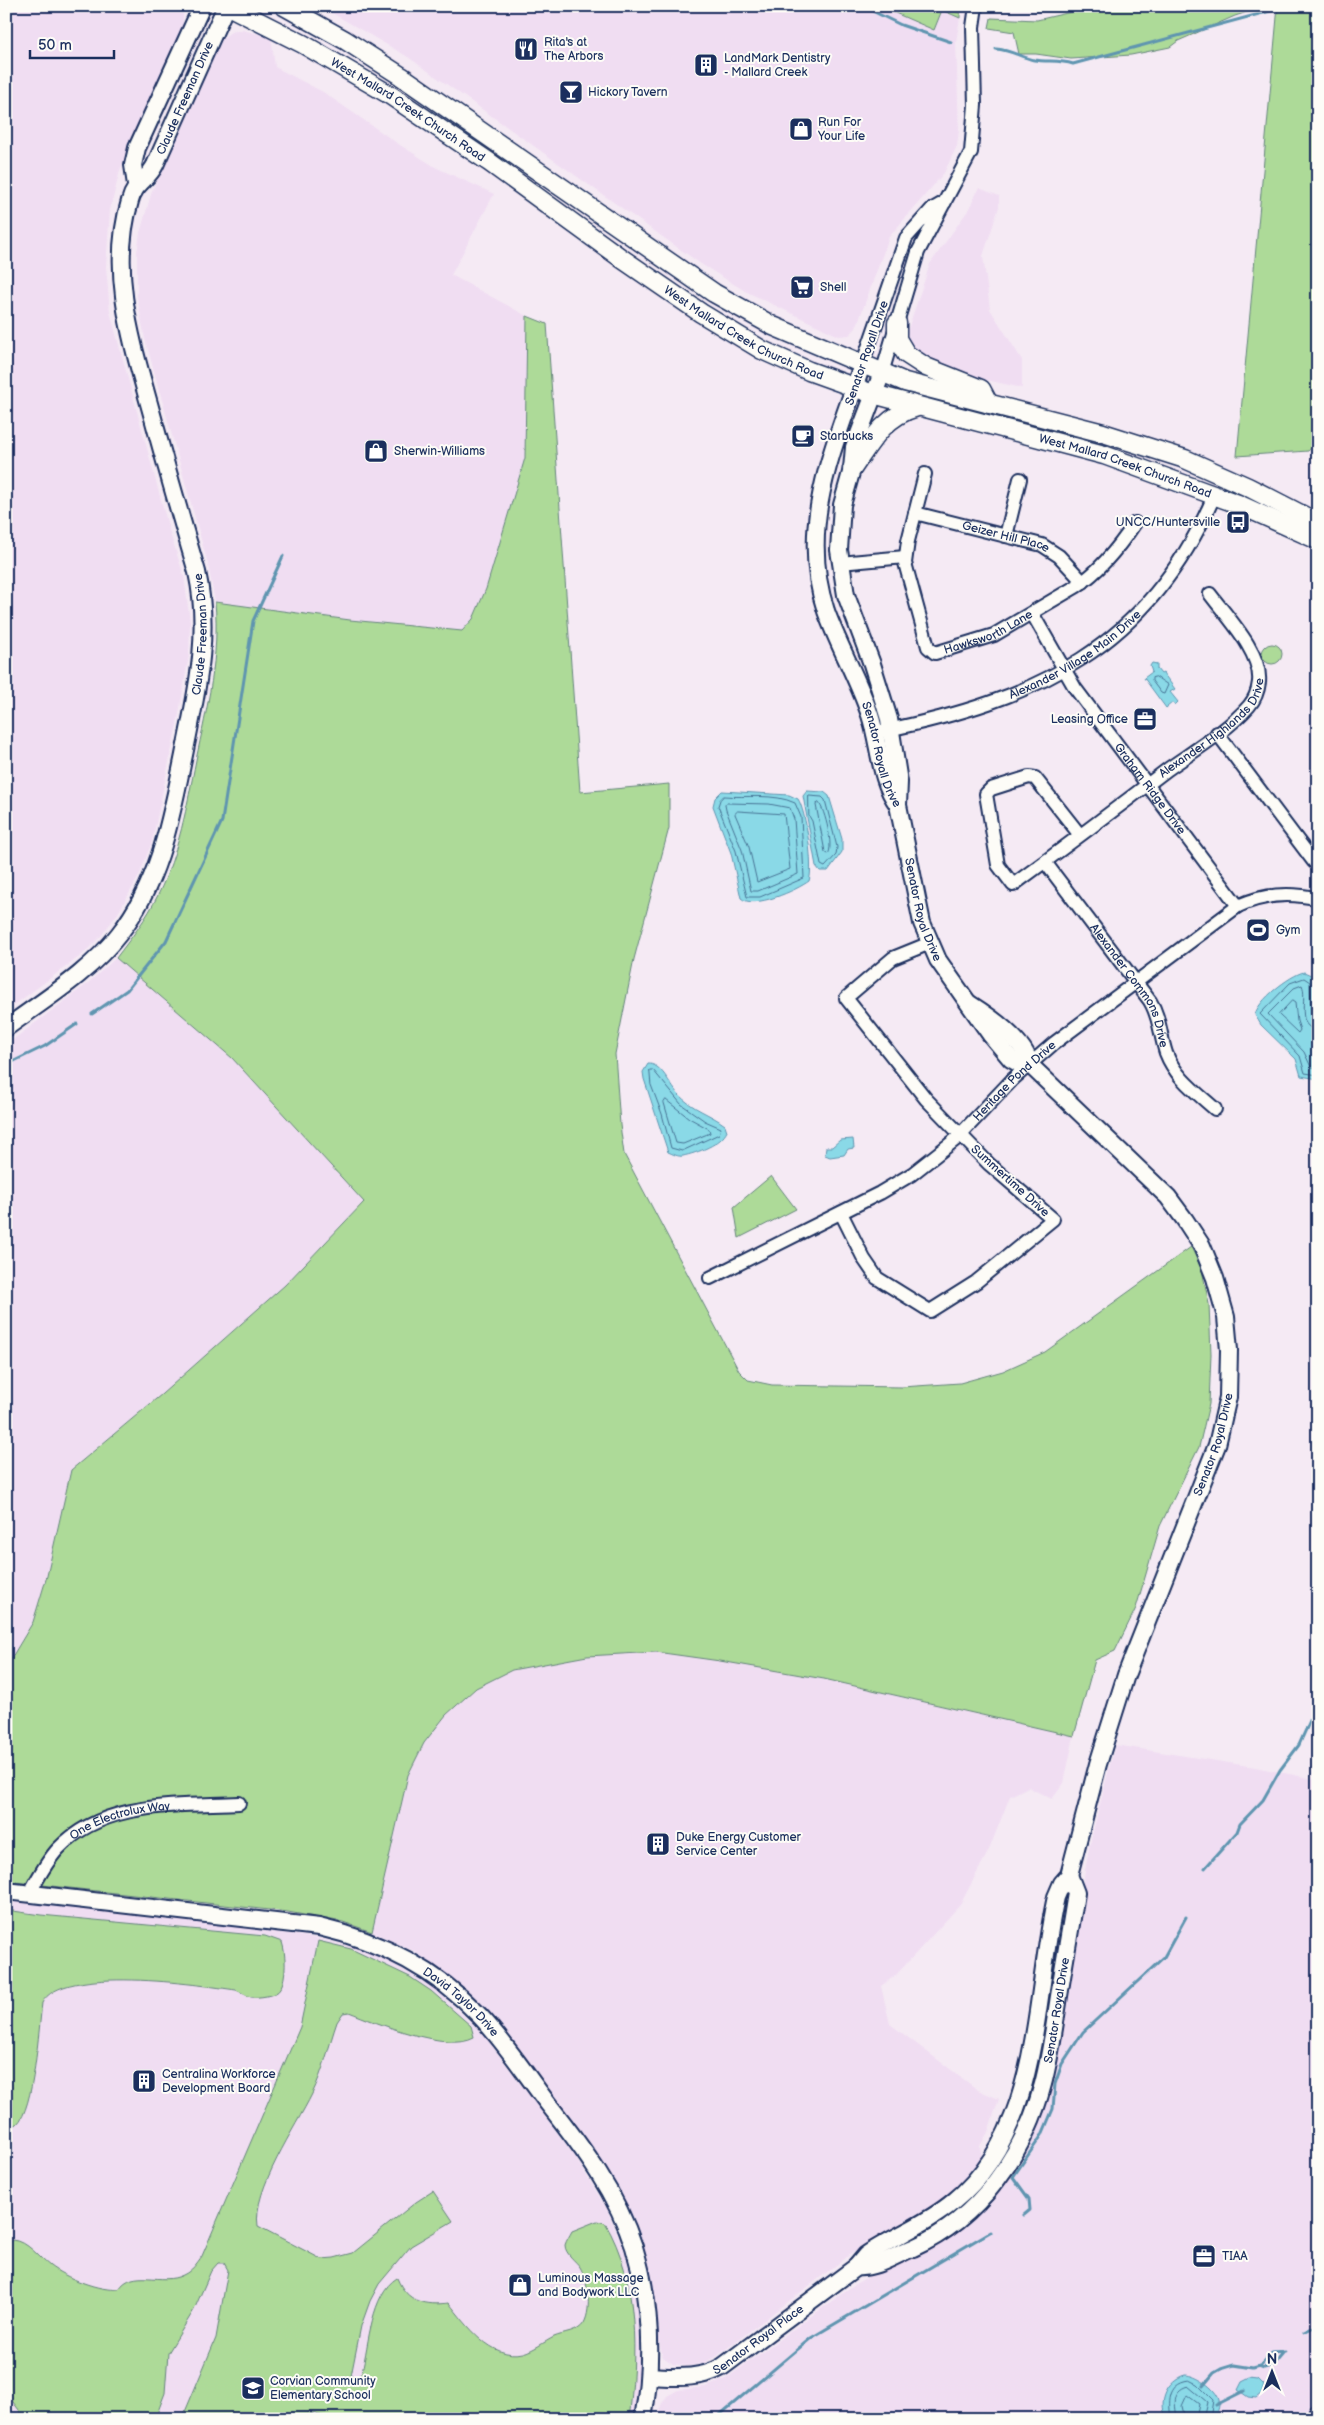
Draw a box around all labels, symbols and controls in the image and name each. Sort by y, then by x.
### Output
scale bar [30,28,114,60]
place label: Rita's at The Arbors [544,35,603,64]
text: 50 m [38,36,72,55]
restaurant icon: Rita's at The Arbors [513,36,539,62]
street label: Claude Freeman Drive [153,39,217,157]
place label: LandMark Dentistry - Mallard Creek [724,51,831,80]
building icon: LandMark Dentistry - Mallard Creek [693,52,719,78]
street label: West Mallard Creek Church Road [328,54,488,165]
bar icon: Hickory Tavern [558,79,584,105]
place label: Hickory Tavern [588,85,668,100]
place label: Run For Your Life [817,115,865,144]
shop icon: Run For Your Life [788,116,814,142]
supermarket icon: Shell [789,274,815,300]
place label: Shell [820,280,846,295]
street label: West Mallard Creek Church Road [661,282,826,383]
street label: Senator Royall Drive [842,299,892,407]
cafe icon: Starbucks [790,423,816,449]
place label: Starbucks [820,429,873,444]
street label: West Mallard Creek Church Road [1037,431,1214,501]
shop icon: Sherwin-Williams [363,438,389,464]
place label: Sherwin-Williams [394,444,485,459]
bus stop icon: UNCC/Huntersville [1225,509,1251,535]
place label: UNCC/Huntersville [1116,515,1220,530]
street label: Geizer Hill Place [961,518,1053,556]
street label: Claude Freeman Drive [188,572,210,696]
street label: Hawksworth Lane [942,606,1035,657]
street label: Alexander Village Main Drive [1007,607,1144,702]
street label: Alexander Highlands Drive [1156,677,1267,781]
street label: Senator Royall Drive [858,699,905,810]
office icon: Leasing Office [1132,706,1158,732]
place label: Leasing Office [1051,712,1128,727]
street label: Graham Ridge Drive [1111,740,1189,837]
street label: Senator Royal Drive [901,857,945,963]
sports icon: Gym [1245,917,1271,943]
street label: Alexander Commons Drive [1087,921,1171,1049]
place label: Gym [1276,923,1300,938]
street label: Heritage Pond Drive [970,1037,1059,1124]
street label: Summertime Drive [968,1142,1052,1220]
street label: Senator Royal Drive [1190,1393,1236,1498]
street label: One Electrolux Way [67,1798,171,1843]
place label: Duke Energy Customer Service Center [676,1830,801,1859]
building icon: Duke Energy Customer Service Center [645,1831,671,1857]
street label: Senator Royal Drive [1041,1956,1073,2065]
street label: David Taylor Drive [420,1964,502,2040]
place label: Centralina Workforce Development Board [162,2067,276,2096]
building icon: Centralina Workforce Development Board [131,2068,157,2094]
office icon: TIAA [1191,2243,1217,2269]
place label: TIAA [1222,2249,1248,2264]
place label: Luminous Massage and Bodywork LLC [538,2271,644,2300]
shop icon: Luminous Massage and Bodywork LLC [507,2272,533,2298]
street label: Senator Royal Place [710,2301,807,2378]
north arrow [1246,2348,1296,2398]
text: N [1267,2351,1277,2368]
place label: Corvian Community Elementary School [270,2374,376,2403]
school or university icon: Corvian Community Elementary School [240,2375,266,2401]

